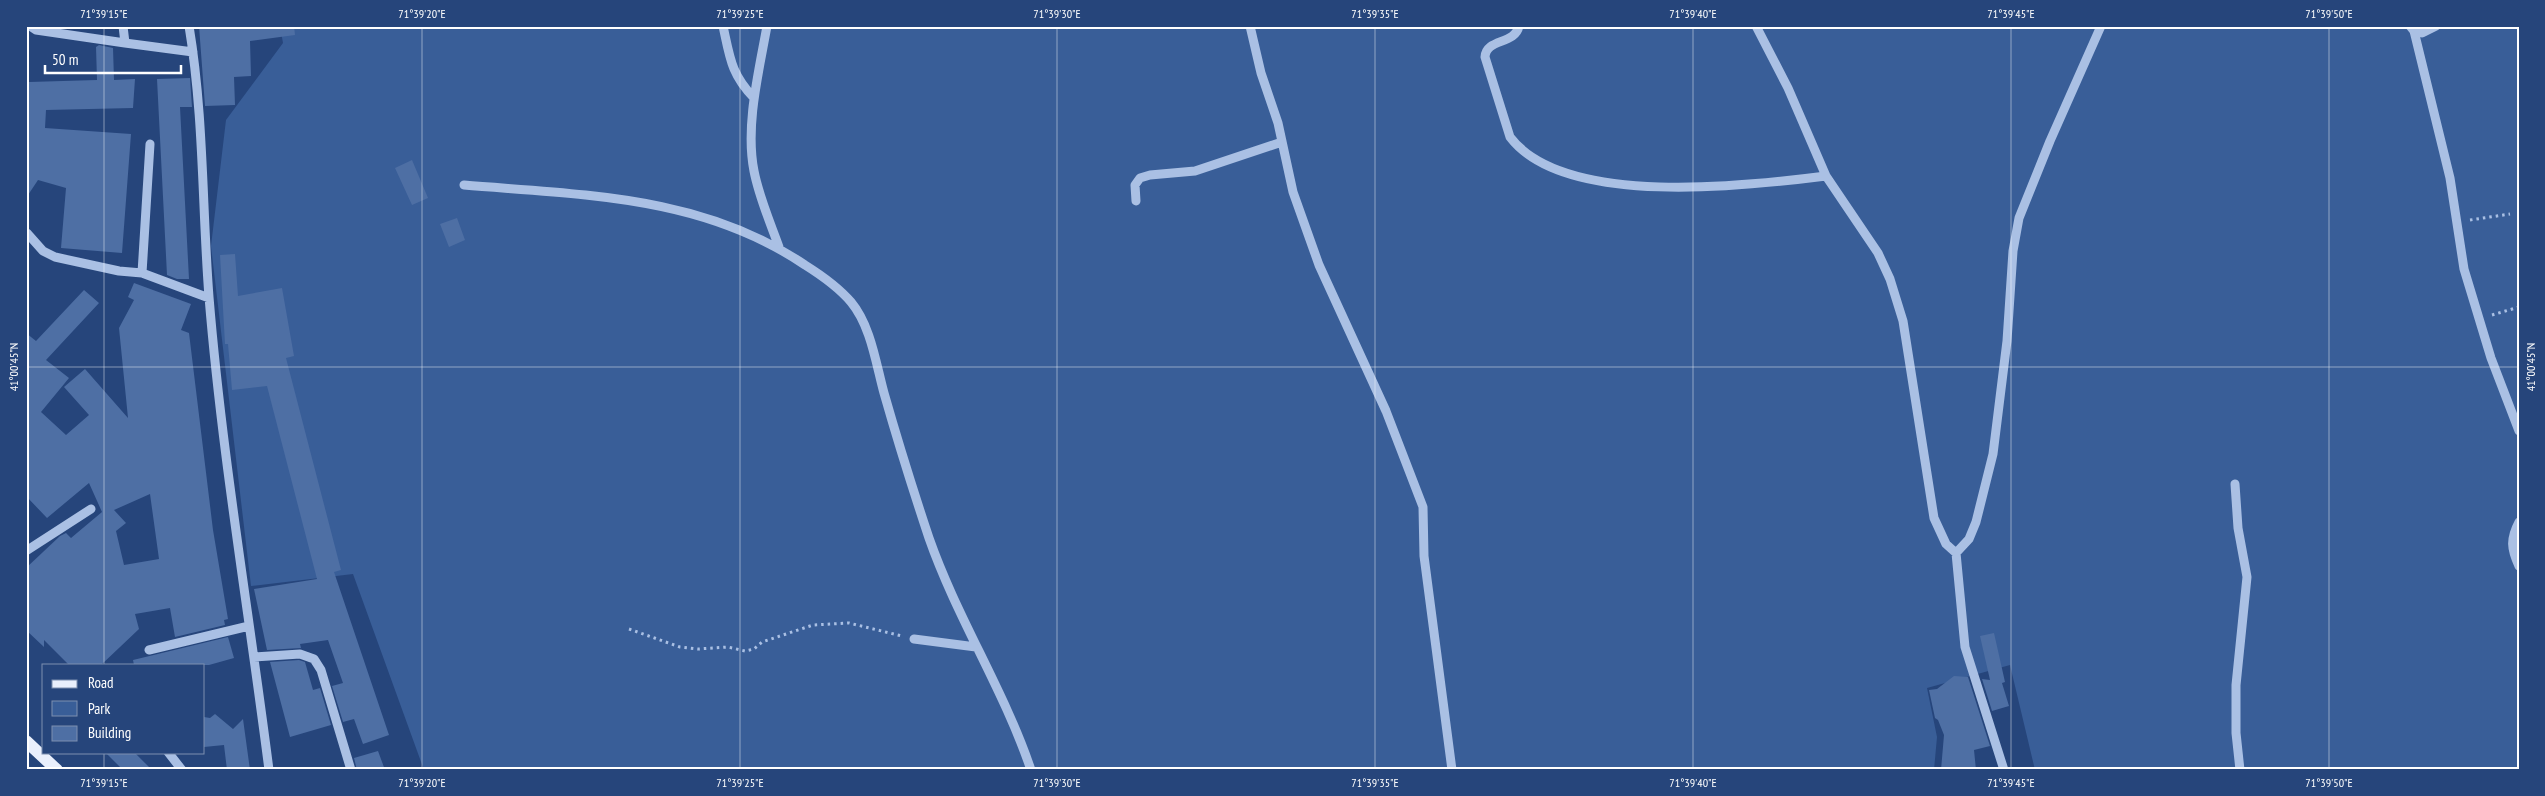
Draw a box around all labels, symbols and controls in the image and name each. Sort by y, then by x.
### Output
text: 71°39'15"E [80,6,128,21]
text: 71°39'20"E [398,6,446,21]
text: 71°39'25"E [716,6,764,21]
text: 71°39'30"E [1033,6,1081,21]
text: 71°39'35"E [1351,6,1399,21]
text: 71°39'40"E [1669,6,1717,21]
text: 71°39'45"E [1987,6,2035,21]
text: 71°39'50"E [2305,6,2353,21]
scale bar [45,42,181,74]
text: 50 m [52,50,78,69]
text: 41°00'45"N [6,343,21,391]
text: 41°00'45"N [2523,343,2538,391]
legend [42,664,205,754]
text: Road [88,673,114,692]
text: Park [88,699,110,718]
text: Building [88,723,131,742]
text: 71°39'15"E [80,775,128,790]
text: 71°39'20"E [398,775,446,790]
text: 71°39'25"E [716,775,764,790]
text: 71°39'30"E [1033,775,1081,790]
text: 71°39'35"E [1351,775,1399,790]
text: 71°39'40"E [1669,775,1717,790]
text: 71°39'45"E [1987,775,2035,790]
text: 71°39'50"E [2305,775,2353,790]

